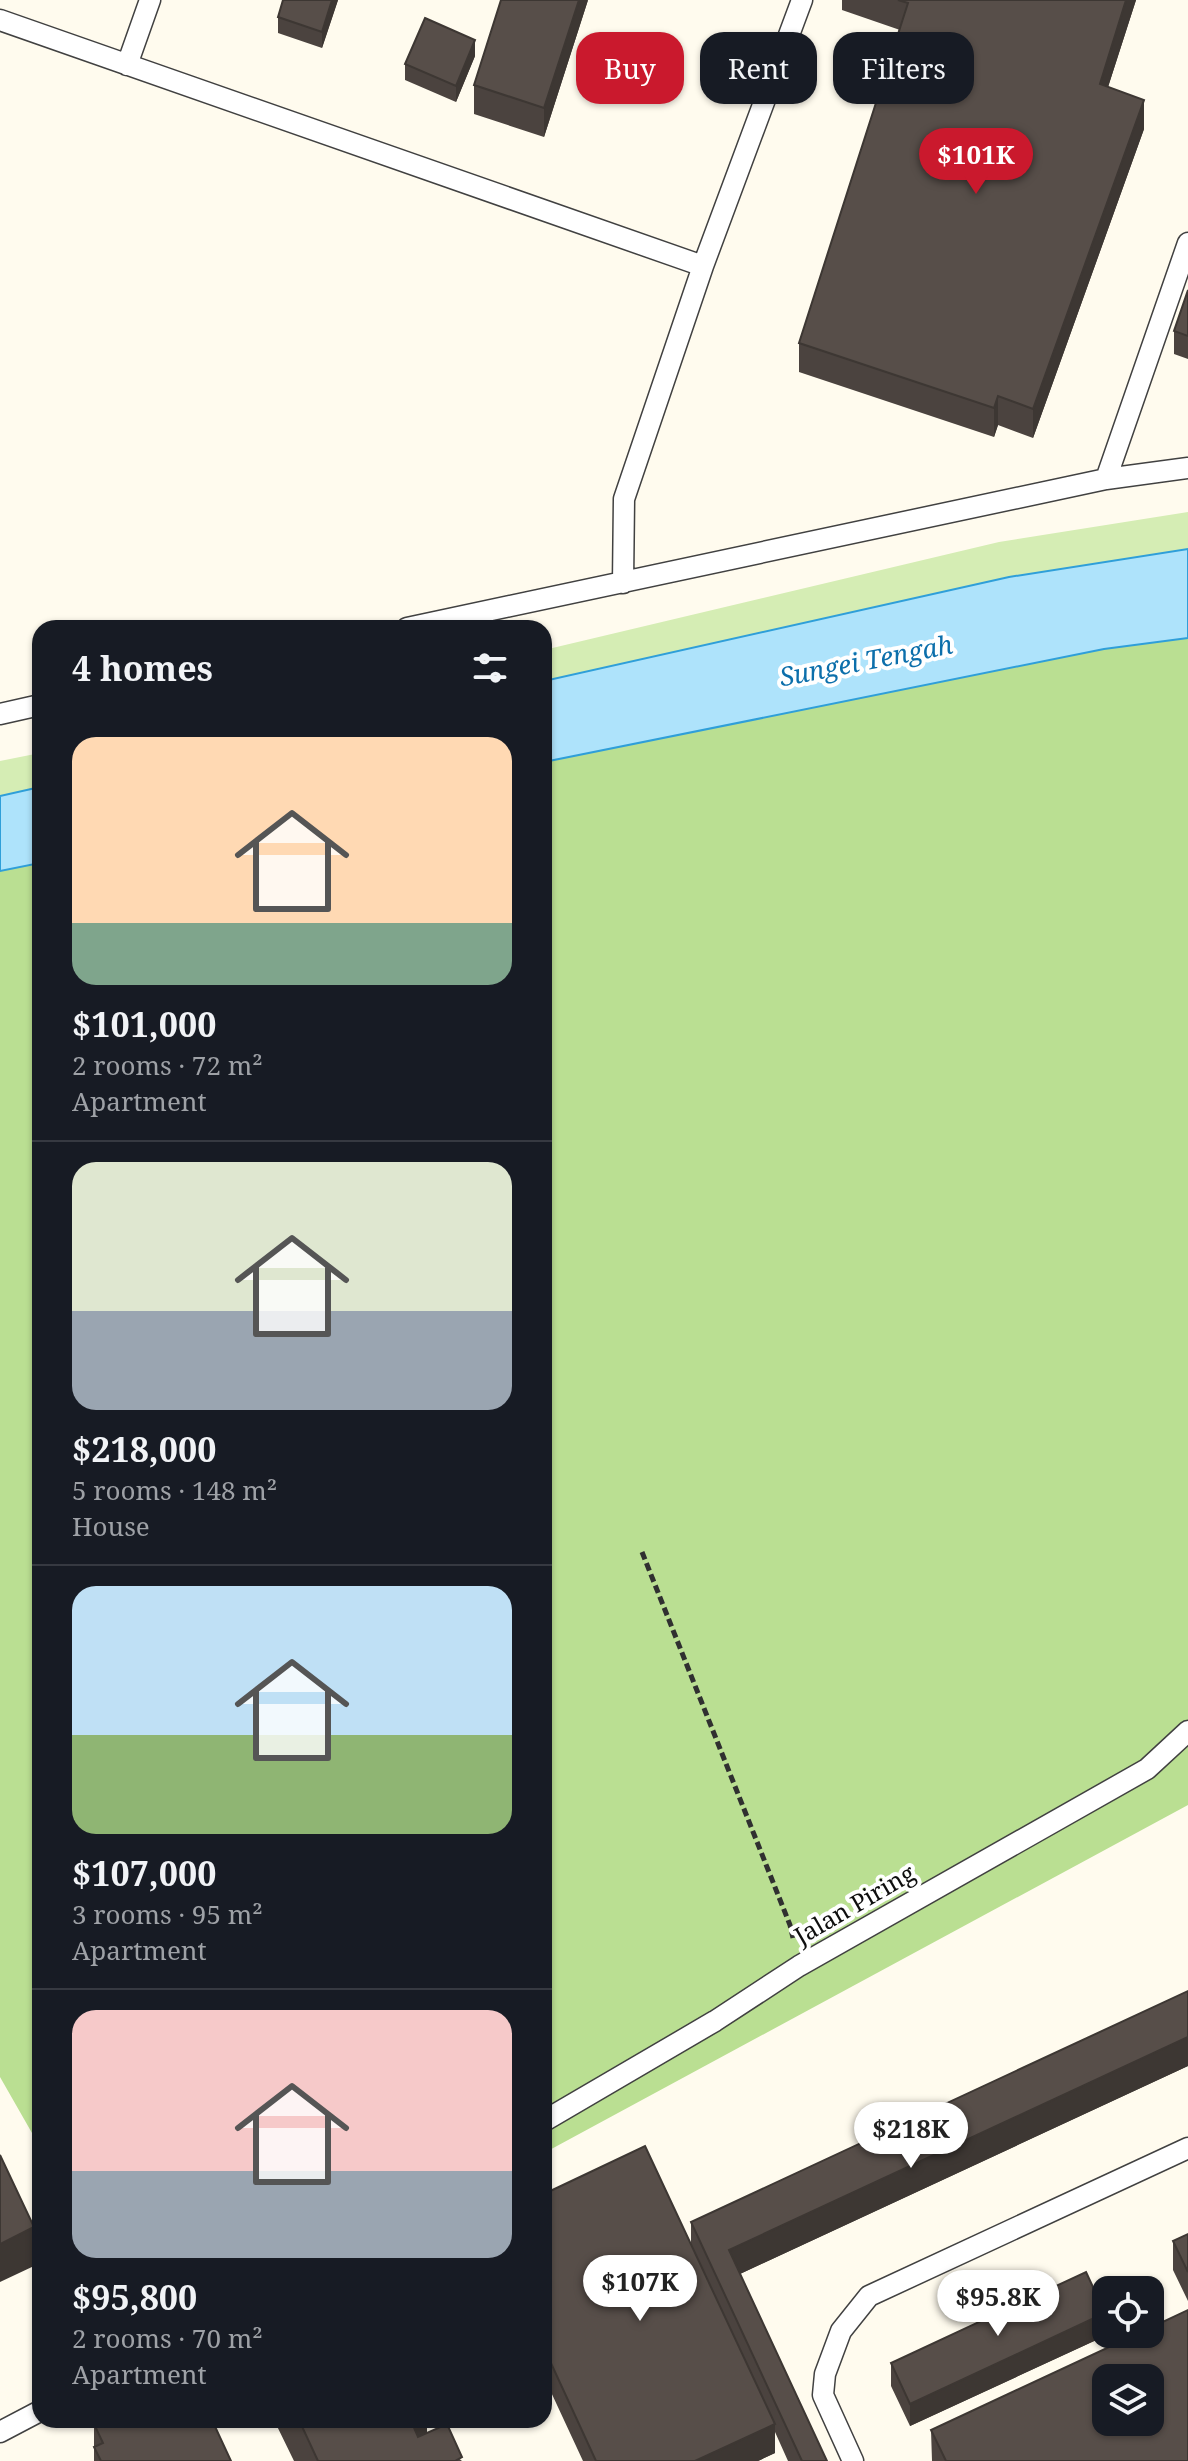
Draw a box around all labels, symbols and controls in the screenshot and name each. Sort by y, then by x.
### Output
chip: Buy [576,32,684,104]
chip: Rent [700,32,817,104]
chip: Filters [833,32,974,104]
pin: $101K [920,128,1032,196]
text: $101K [937,136,1015,172]
water label: Sungei Tengah [776,625,956,694]
text: 4 homes [72,645,213,691]
icon: filters [468,646,512,690]
icon: home [220,789,364,933]
text: $101,000 [72,1001,216,1047]
text: 2 rooms · 72 m² [72,1047,263,1083]
text: Apartment [72,1083,207,1119]
icon: home [220,1214,364,1358]
text: $218,000 [72,1426,216,1472]
text: 5 rooms · 148 m² [72,1472,277,1508]
text: House [72,1508,150,1544]
icon: home [220,1638,364,1782]
text: $107,000 [72,1850,216,1896]
street label: Jalan Piring [787,1856,921,1952]
text: 3 rooms · 95 m² [72,1896,263,1932]
text: Apartment [72,1932,207,1968]
icon: home [220,2062,364,2206]
pin: $218K [855,2102,967,2170]
text: $218K [872,2110,950,2146]
pin: $107K [584,2255,696,2323]
text: $107K [601,2263,679,2299]
pin: $95.8K [933,2270,1063,2338]
text: $95,800 [72,2274,197,2320]
map controls [1092,2276,1164,2436]
button: locate [1092,2276,1164,2348]
text: $95.8K [955,2278,1041,2314]
text: 2 rooms · 70 m² [72,2320,263,2356]
text: Apartment [72,2356,207,2392]
button: layers [1092,2364,1164,2436]

